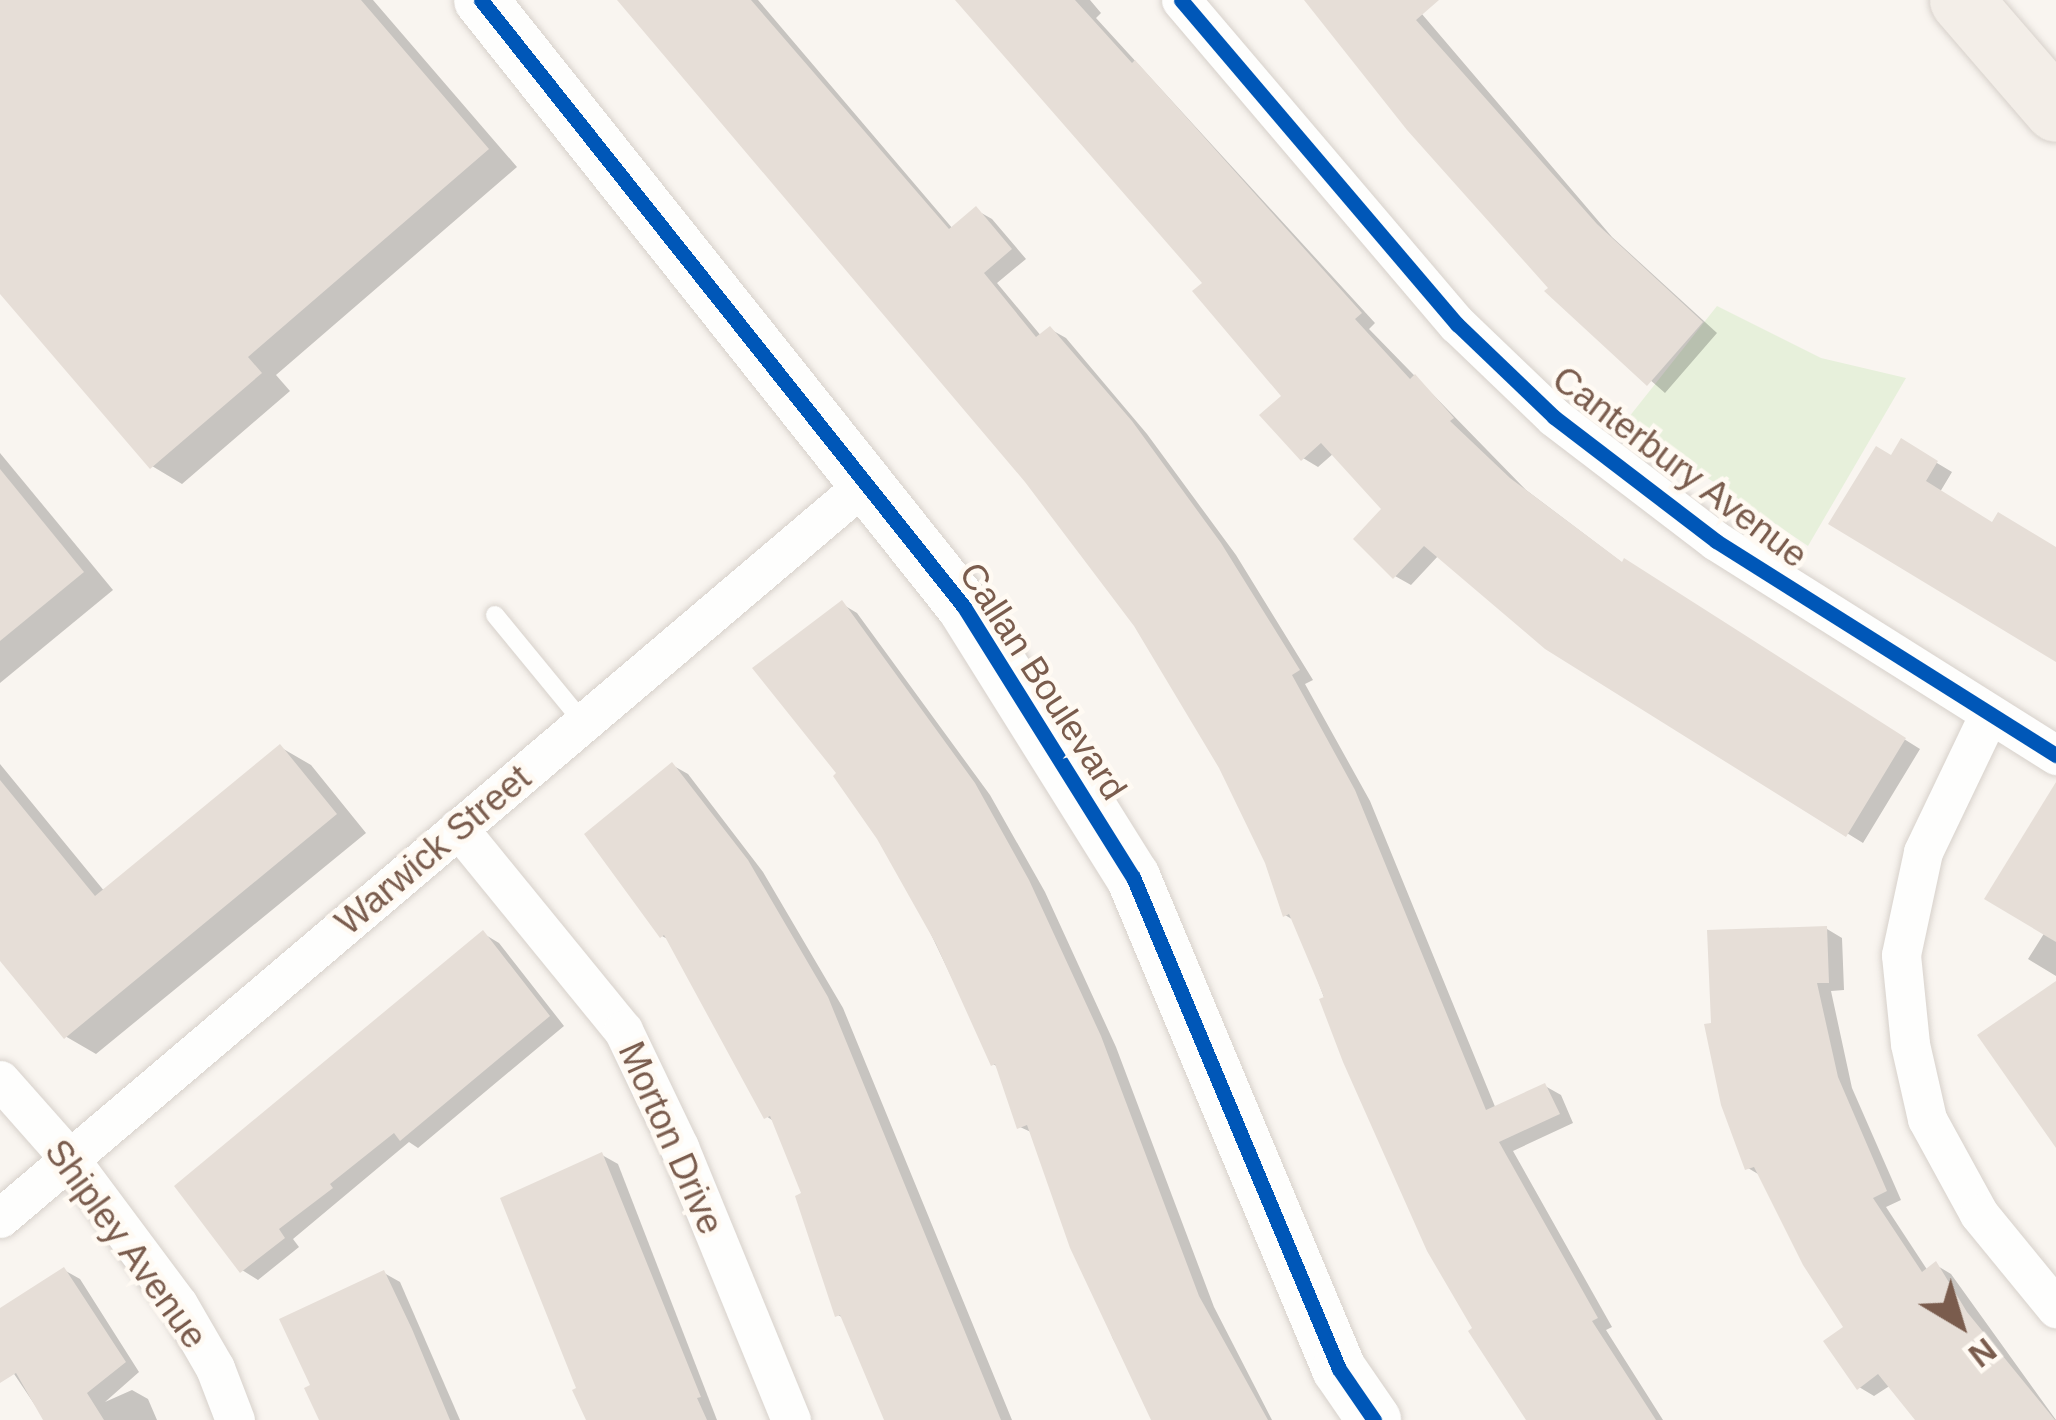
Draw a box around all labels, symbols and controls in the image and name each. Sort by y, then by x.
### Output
street label: Canterbury Avenue [1543,357,1817,577]
street label: Callan Boulevard [950,554,1136,808]
street label: Warwick Street [327,756,539,944]
street label: Morton Drive [609,1035,733,1241]
street label: Shipley Avenue [35,1130,217,1358]
north arrow [1900,1264,2020,1384]
text: N [1962,1331,2003,1375]

